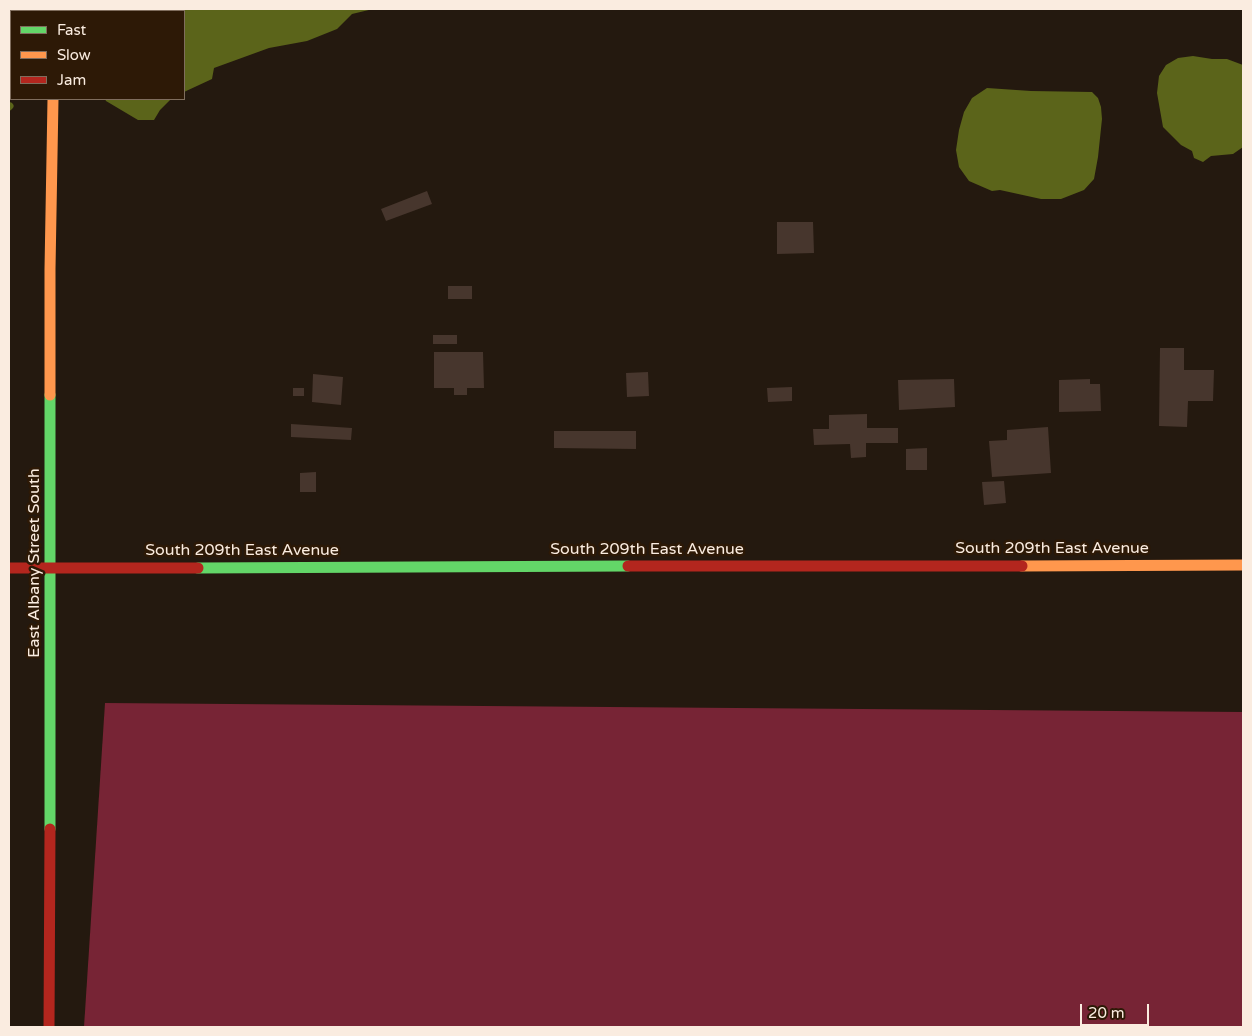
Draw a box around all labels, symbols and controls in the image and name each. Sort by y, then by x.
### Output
legend [10,10,185,100]
text: Fast [57,21,86,39]
text: Slow [57,46,91,64]
text: Jam [57,71,86,89]
street label: East Albany Street South [25,468,45,658]
street label: South 209th East Avenue [955,539,1149,559]
street label: South 209th East Avenue [550,540,744,560]
street label: South 209th East Avenue [145,541,339,561]
scale bar [1082,994,1151,1026]
text: 20 m [1088,1004,1125,1022]

